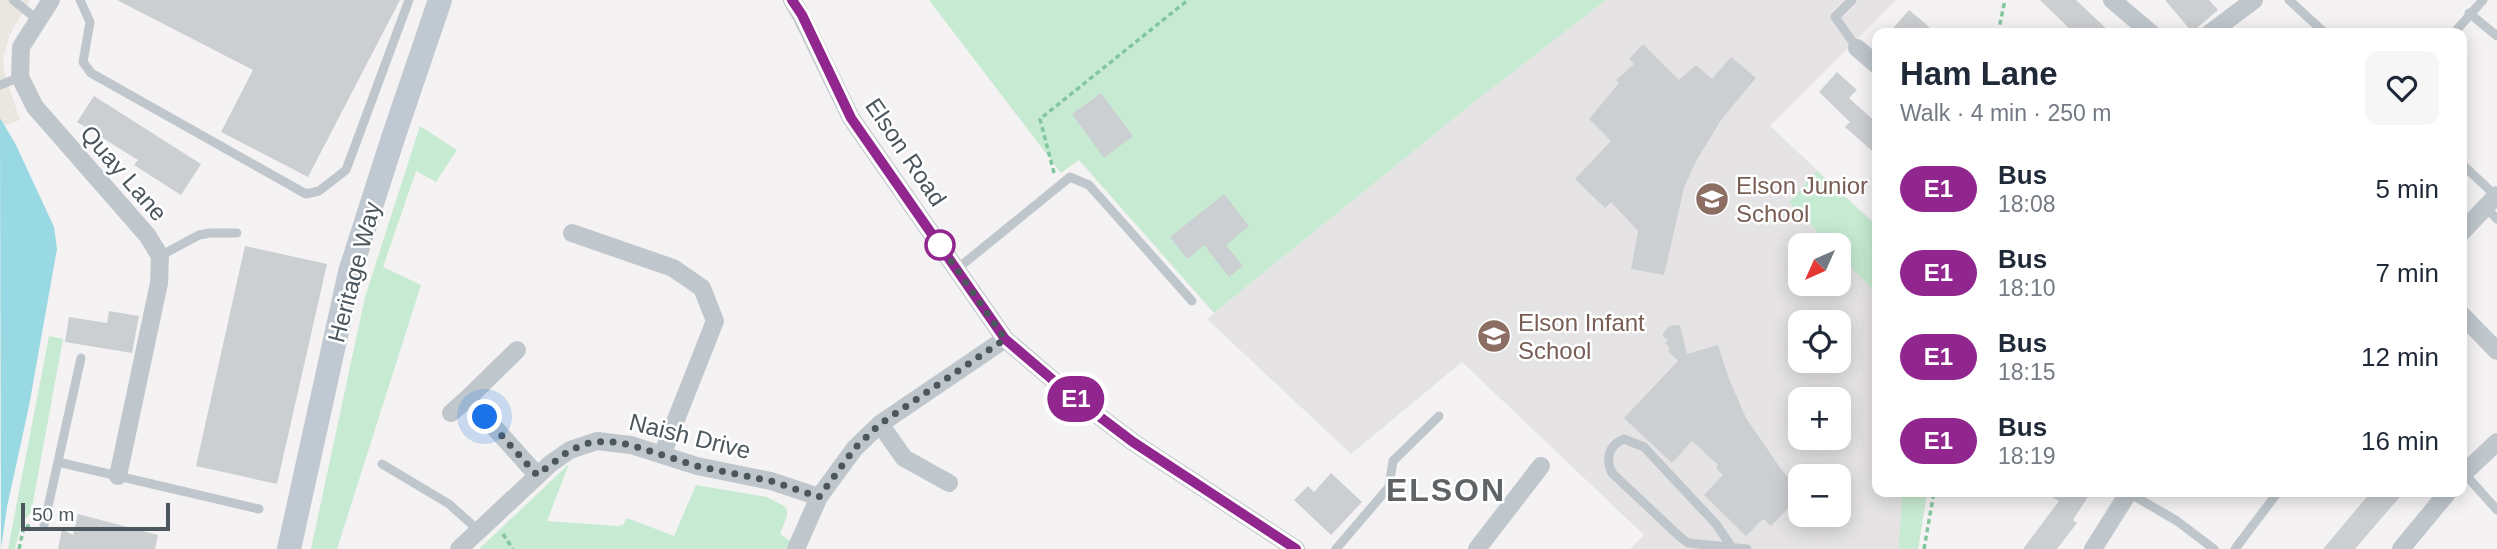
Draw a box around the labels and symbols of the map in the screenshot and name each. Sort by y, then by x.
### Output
street label: Elson Road [860,93,952,211]
street label: Quay Lane [75,120,173,226]
place label: Elson Junior School [1736,172,1868,227]
school or university icon: Elson Junior School [1693,180,1731,218]
street label: Heritage Way [322,199,386,345]
unlabelled marker [925,230,955,260]
north arrow [1788,233,1852,296]
place label: Elson Infant School [1518,309,1645,364]
school or university icon: Elson Infant School [1475,317,1513,355]
line badge: E1 [1044,376,1108,422]
your location [467,399,502,434]
street label: Naish Drive [627,408,753,464]
district label: ELSON [1386,472,1506,508]
scale bar [21,500,170,532]

